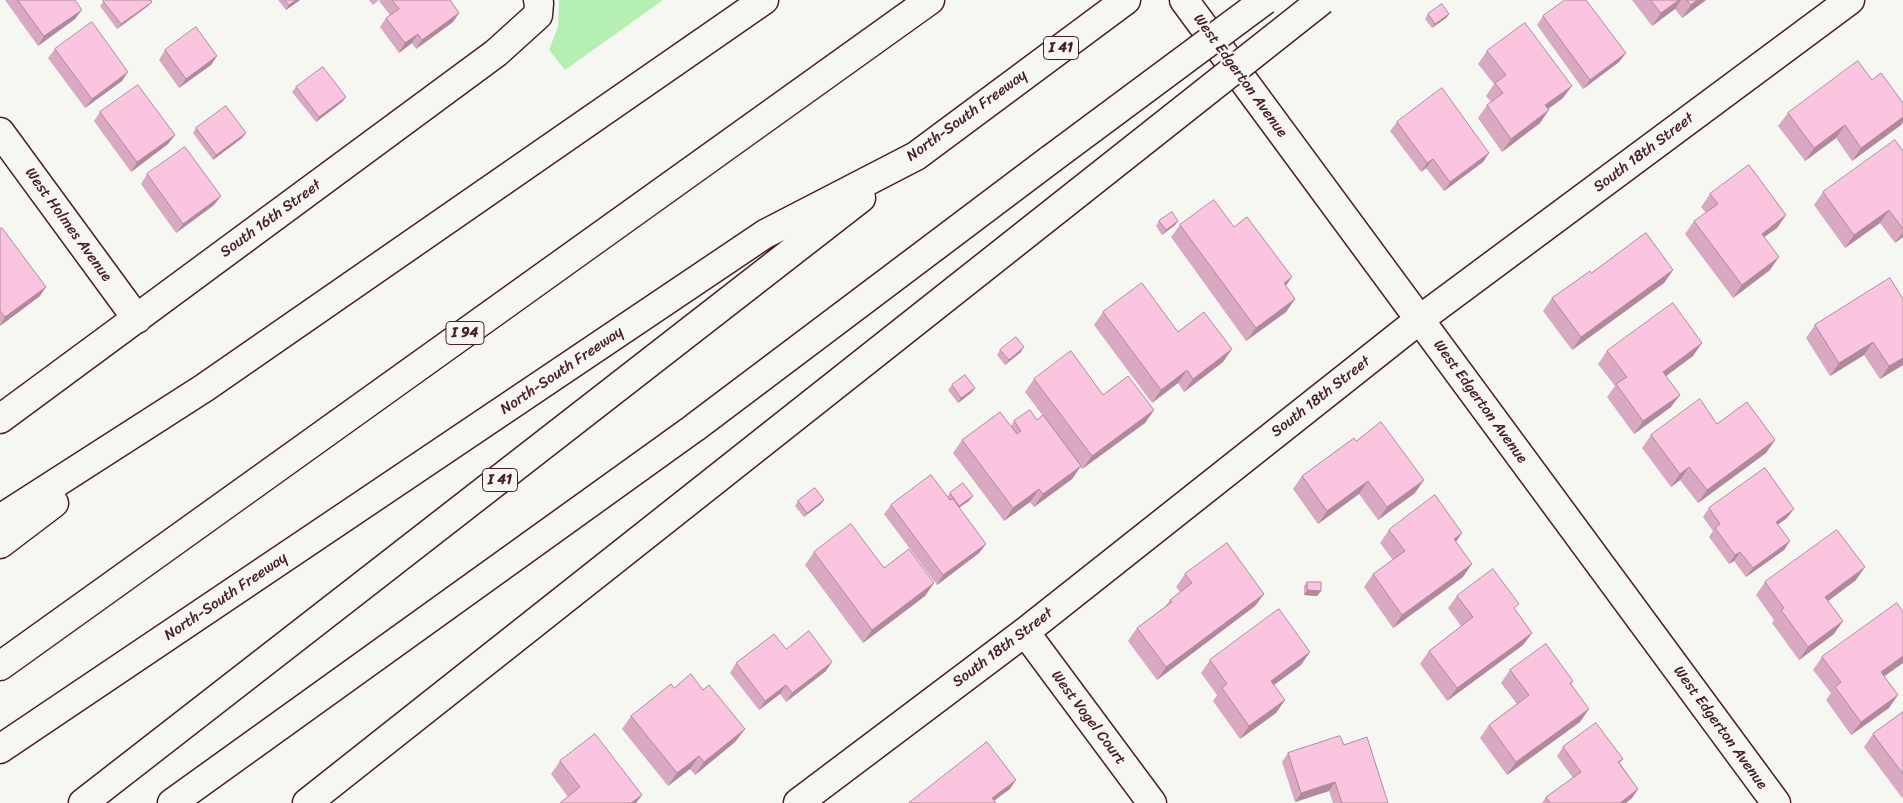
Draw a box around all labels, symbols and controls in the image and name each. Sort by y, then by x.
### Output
street label: West Edgerton Avenue [1189,11,1291,141]
road number: I 41 [1044,36,1078,59]
street label: North-South Freeway [903,66,1031,166]
street label: South 18th Street [1590,109,1698,197]
street label: West Holmes Avenue [21,165,115,285]
street label: South 16th Street [217,176,325,262]
road number: I 94 [446,322,484,344]
street label: North-South Freeway [497,323,627,419]
street label: West Edgerton Avenue [1429,337,1531,467]
street label: South 18th Street [1268,353,1374,441]
road number: I 41 [482,468,518,492]
street label: North-South Freeway [161,549,291,645]
street label: South 18th Street [949,604,1057,692]
street label: West Edgerton Avenue [1669,663,1771,793]
street label: West Vogel Court [1047,667,1129,769]

